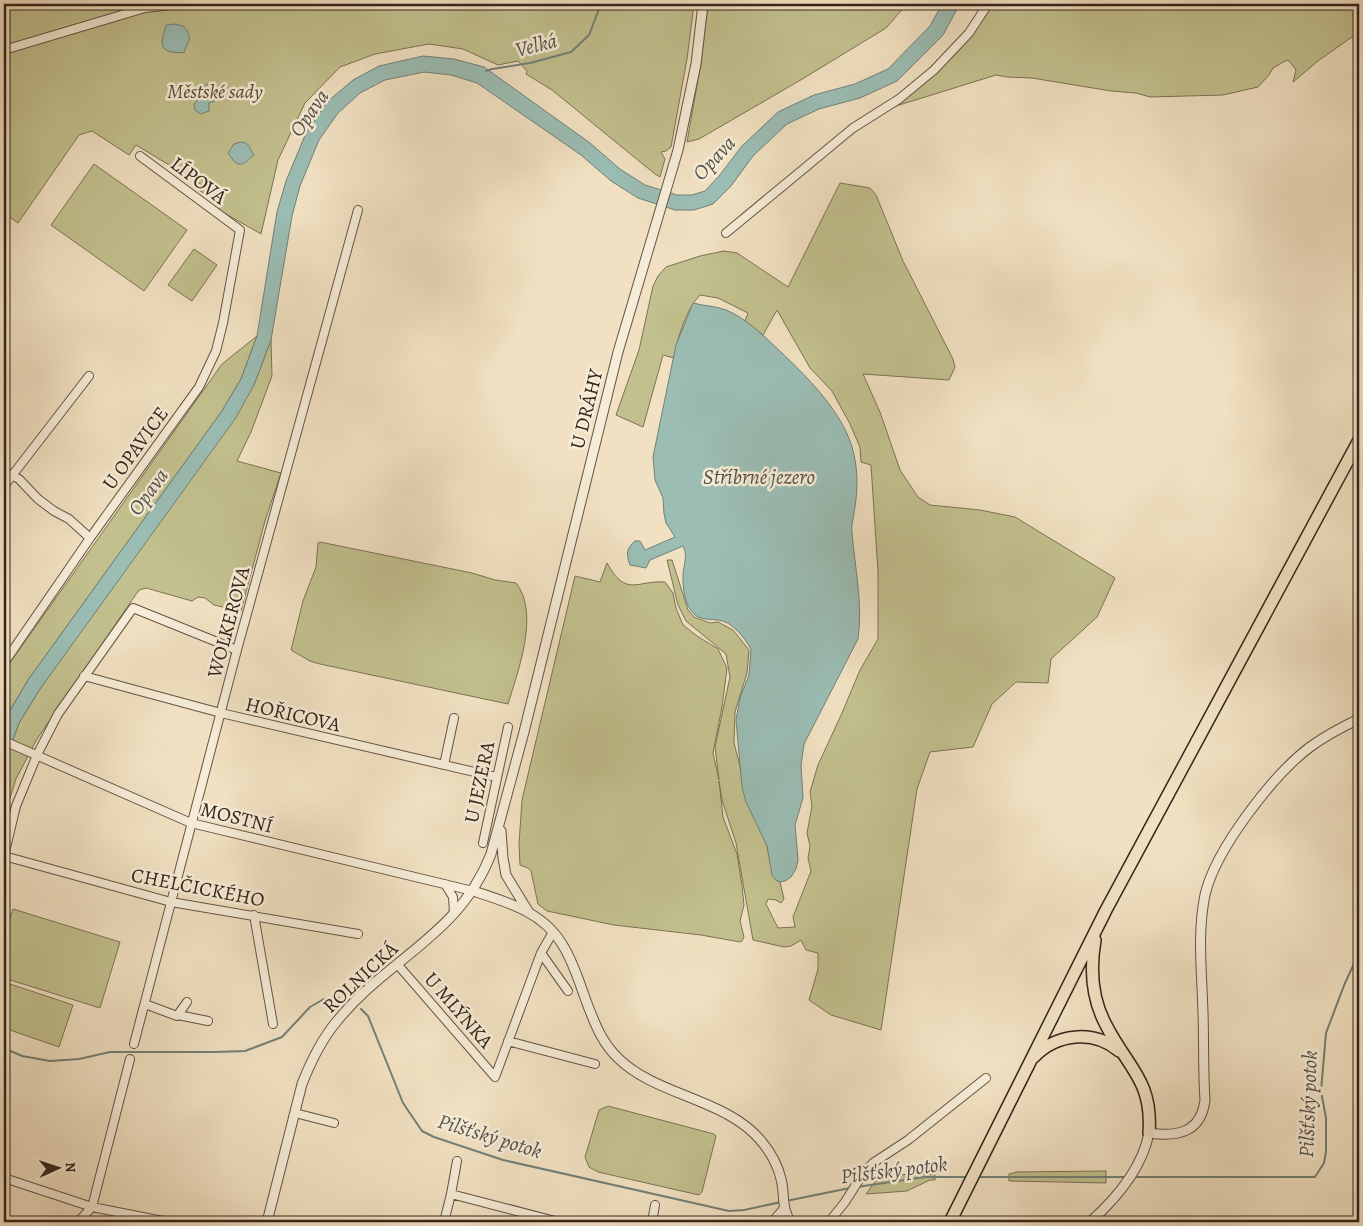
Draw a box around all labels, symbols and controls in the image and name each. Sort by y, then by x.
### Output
water label: Velká [512,26,560,64]
park label: Městské sady [167,78,263,105]
water label: Opava [283,84,335,142]
water label: Opava [686,129,742,186]
street label: LÍPOVÁ [165,150,233,211]
street label: U DRÁHY [564,365,610,452]
street label: U OPAVICE [96,401,175,495]
water label: Opava [122,463,175,521]
water label: Stříbrné jezero [703,463,815,491]
street label: WOLKEROVA [200,563,256,682]
street label: HOŘICOVA [243,690,343,739]
street label: U JEZERA [458,738,501,825]
street label: MOSTNÍ [198,795,276,839]
street label: CHELČICKÉHO [129,861,267,914]
street label: ROLNICKÁ [317,935,404,1019]
street label: U MLÝNKA [418,966,500,1054]
water label: Pilšťský potok [1292,1050,1324,1158]
water label: Pilšťský potok [435,1107,545,1165]
north arrow [32,1144,82,1194]
water label: Pilšťský potok [839,1150,949,1190]
text: N [61,1162,80,1173]

